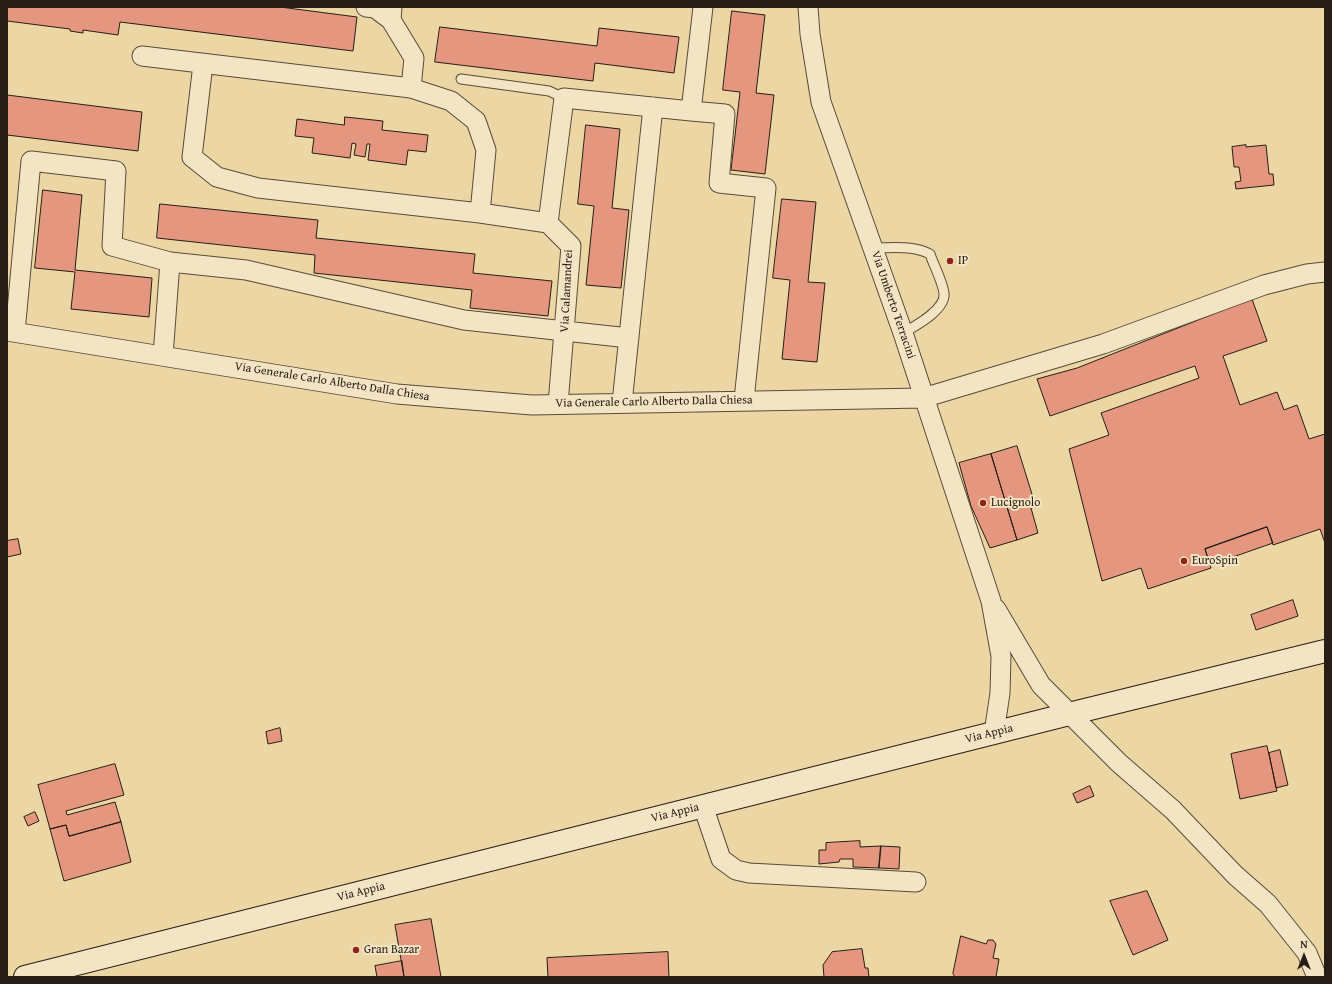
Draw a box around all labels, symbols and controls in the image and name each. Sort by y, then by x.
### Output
street label: Via Calamandrei [558,249,576,333]
street label: Via Umberto Terracini [868,249,918,361]
place label: IP [958,254,968,268]
marker: IP [945,256,955,266]
street label: Via Generale Carlo Alberto Dalla Chiesa [234,359,430,405]
street label: Via Generale Carlo Alberto Dalla Chiesa [555,393,753,411]
place label: Lucignolo [991,496,1040,510]
marker: Lucignolo [978,498,988,508]
place label: EuroSpin [1192,554,1238,568]
marker: EuroSpin [1179,556,1189,566]
street label: Via Appia [964,721,1014,747]
street label: Via Appia [650,800,700,826]
street label: Via Appia [336,879,386,905]
north arrow [1284,936,1324,976]
text: N [1300,936,1308,952]
place label: Gran Bazar [364,943,419,957]
marker: Gran Bazar [351,945,361,955]

